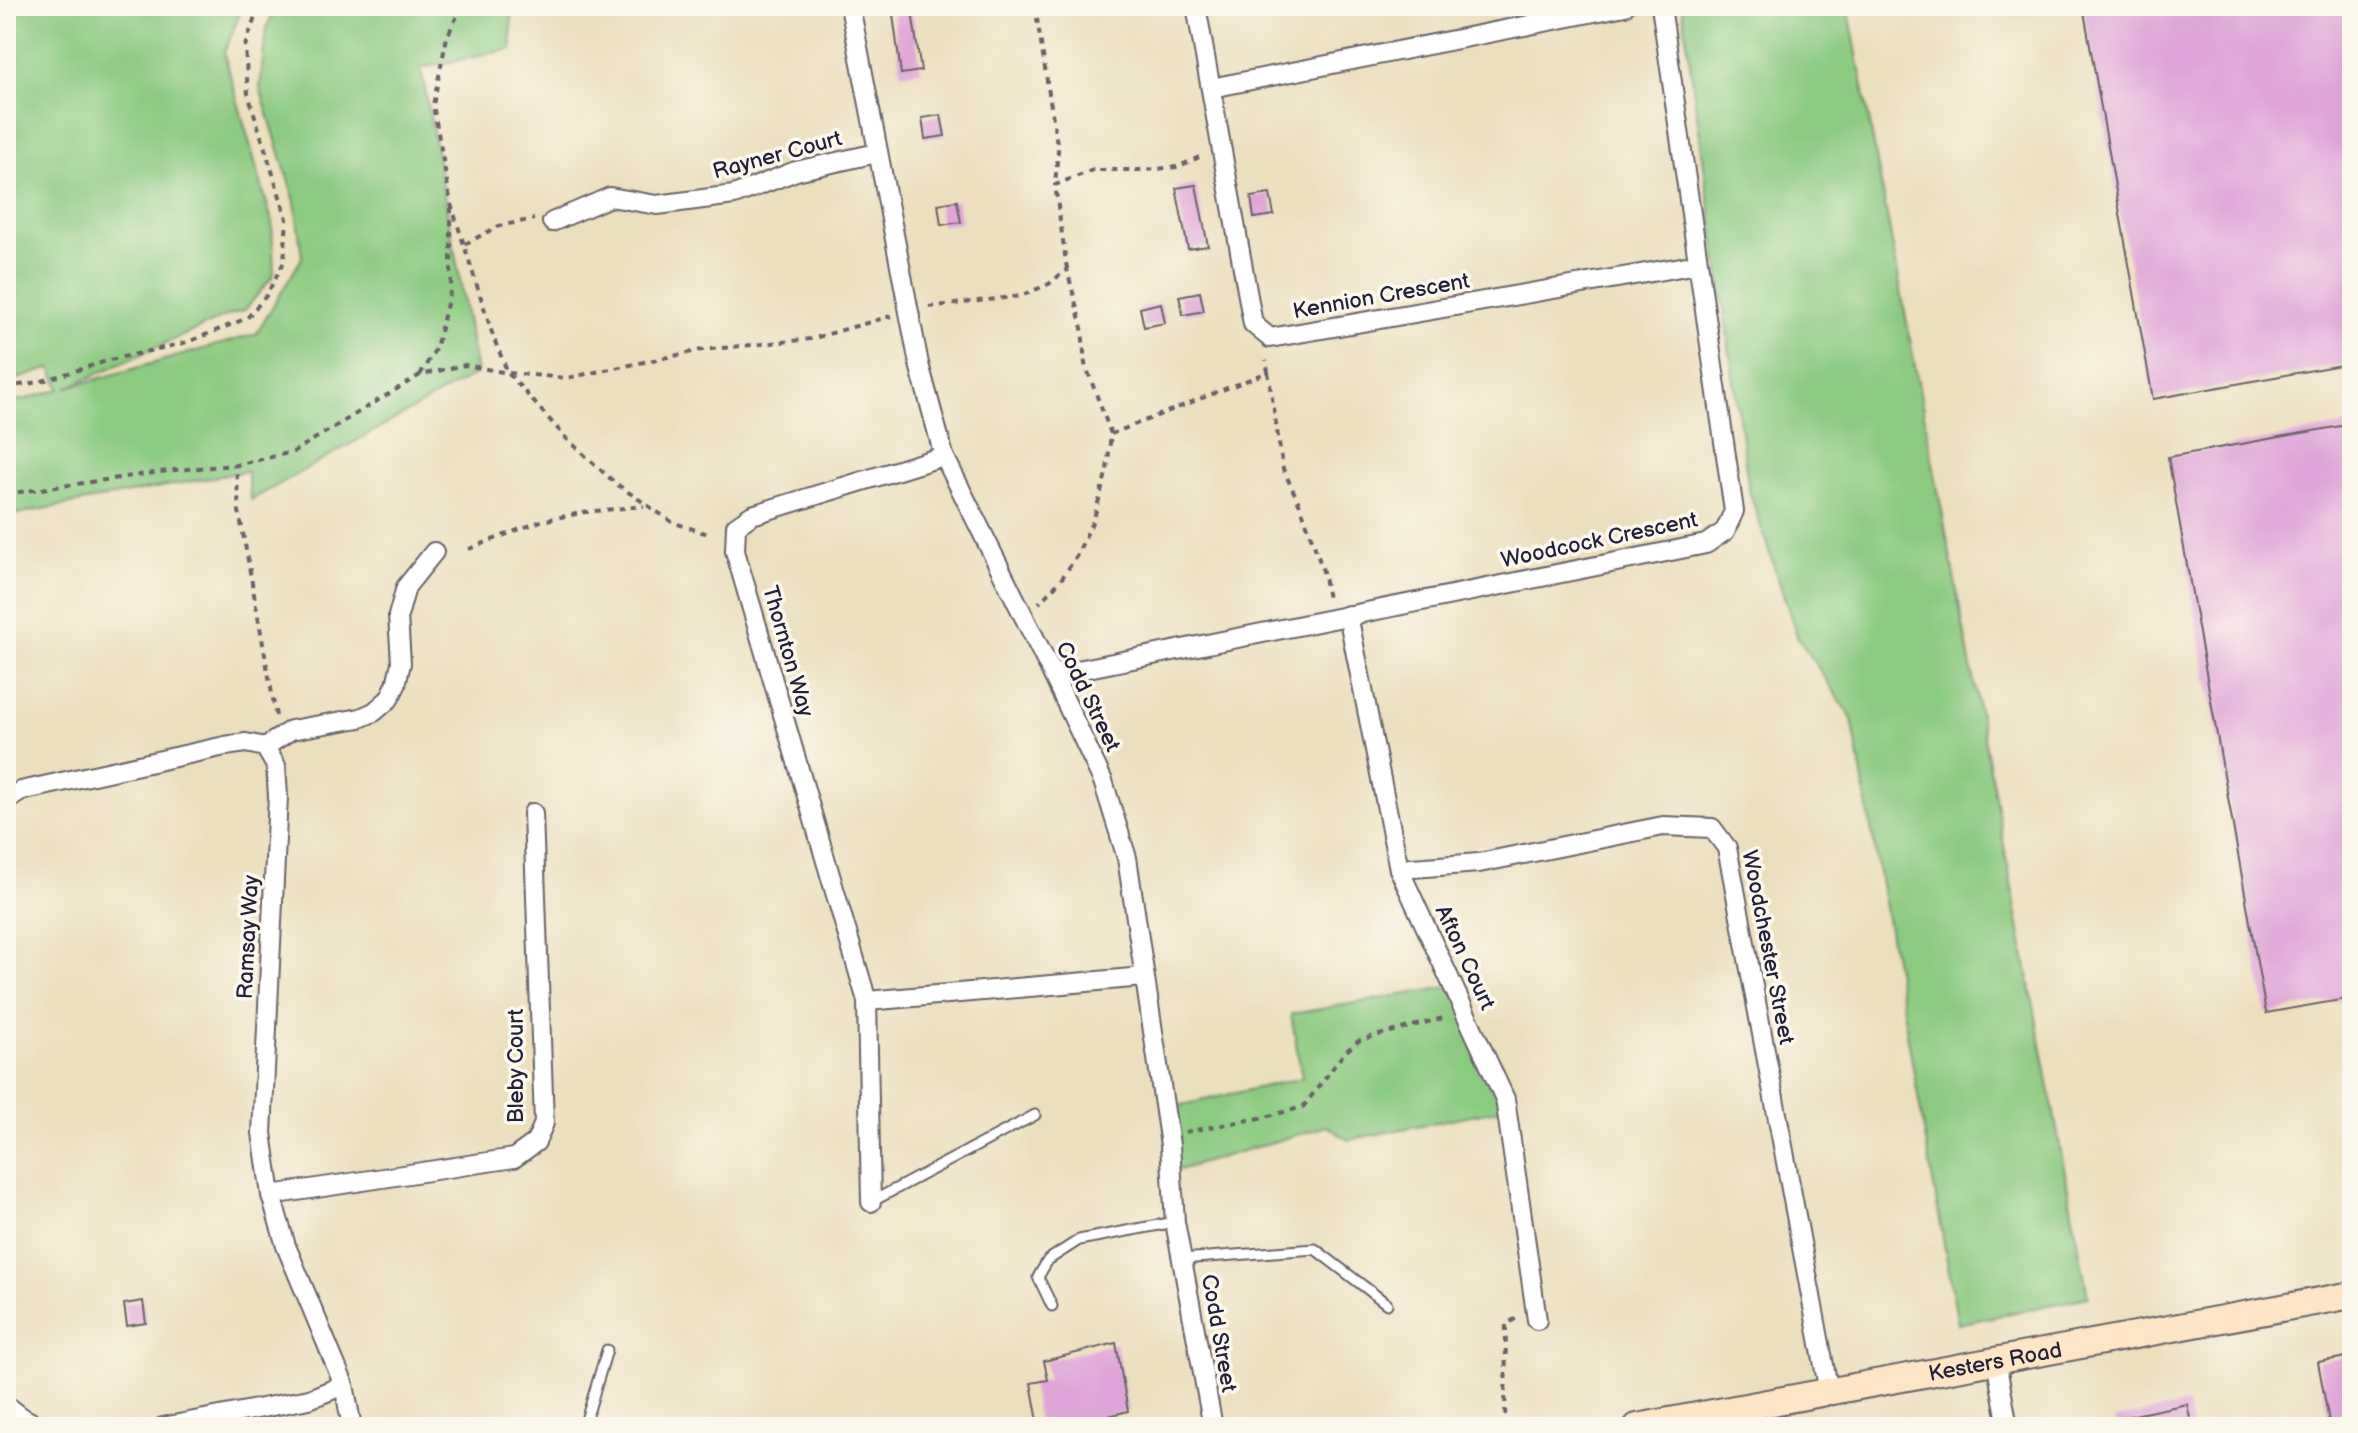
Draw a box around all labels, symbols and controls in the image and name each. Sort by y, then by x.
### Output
street label: Rayner Court [710,125,845,186]
street label: Kennion Crescent [1291,268,1472,325]
street label: Woodcock Crescent [1499,506,1700,574]
street label: Thornton Way [756,583,819,720]
street label: Codd Street [1049,637,1126,756]
street label: Woodchester Street [1735,848,1800,1047]
street label: Ramsay Way [232,874,265,1000]
street label: Afton Court [1429,901,1501,1014]
street label: Bleby Court [503,1008,530,1123]
street label: Codd Street [1195,1272,1242,1395]
street label: Kesters Road [1926,1337,2064,1388]

